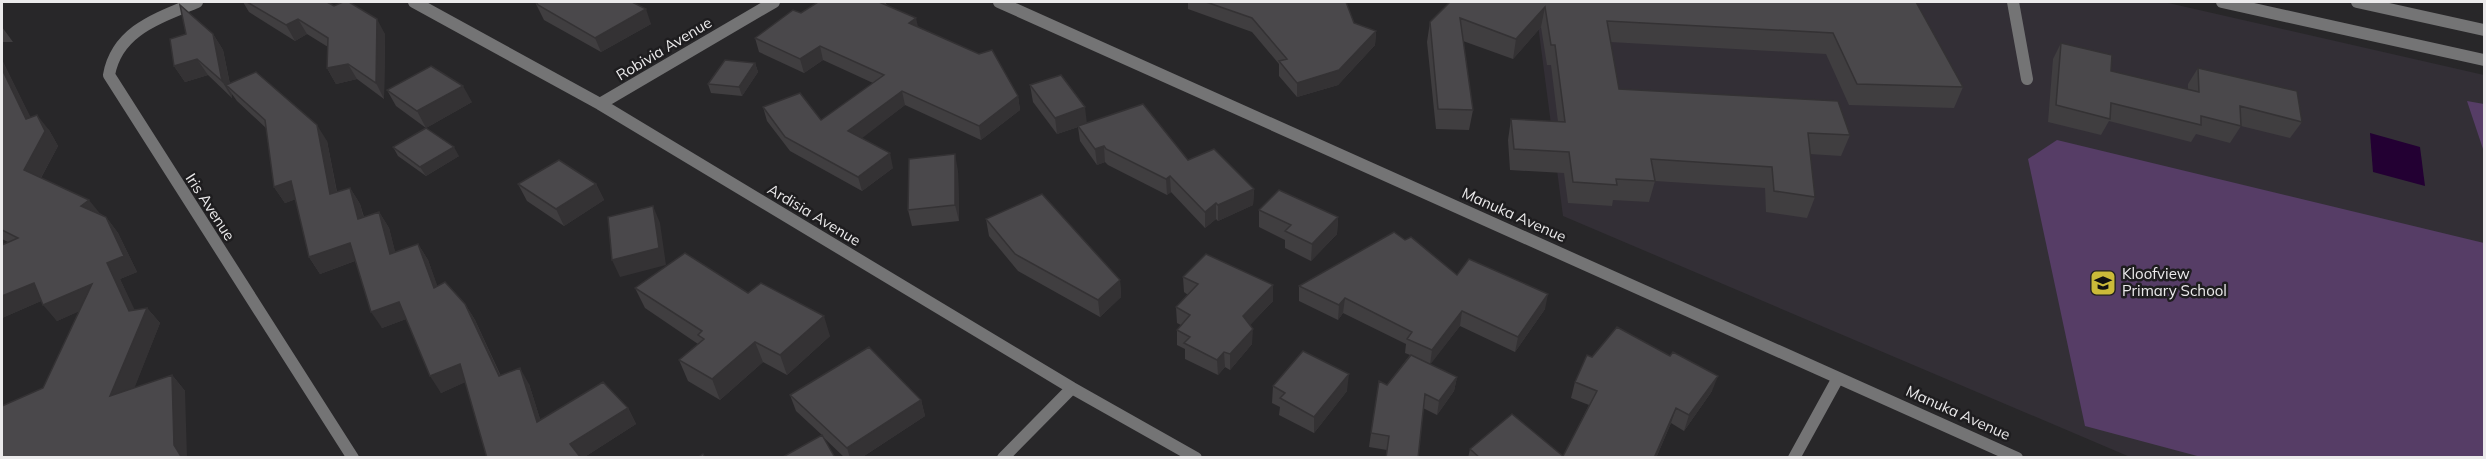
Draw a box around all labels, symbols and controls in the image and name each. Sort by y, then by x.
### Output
street label: Robivia Avenue [613,13,715,85]
street label: Iris Avenue [182,169,239,244]
street label: Ardisia Avenue [764,179,864,250]
street label: Manuka Avenue [1459,183,1569,246]
place label: Kloofview Primary School [2122,264,2227,300]
school or university icon: Kloofview Primary School [2088,268,2118,298]
street label: Manuka Avenue [1903,381,2013,444]

